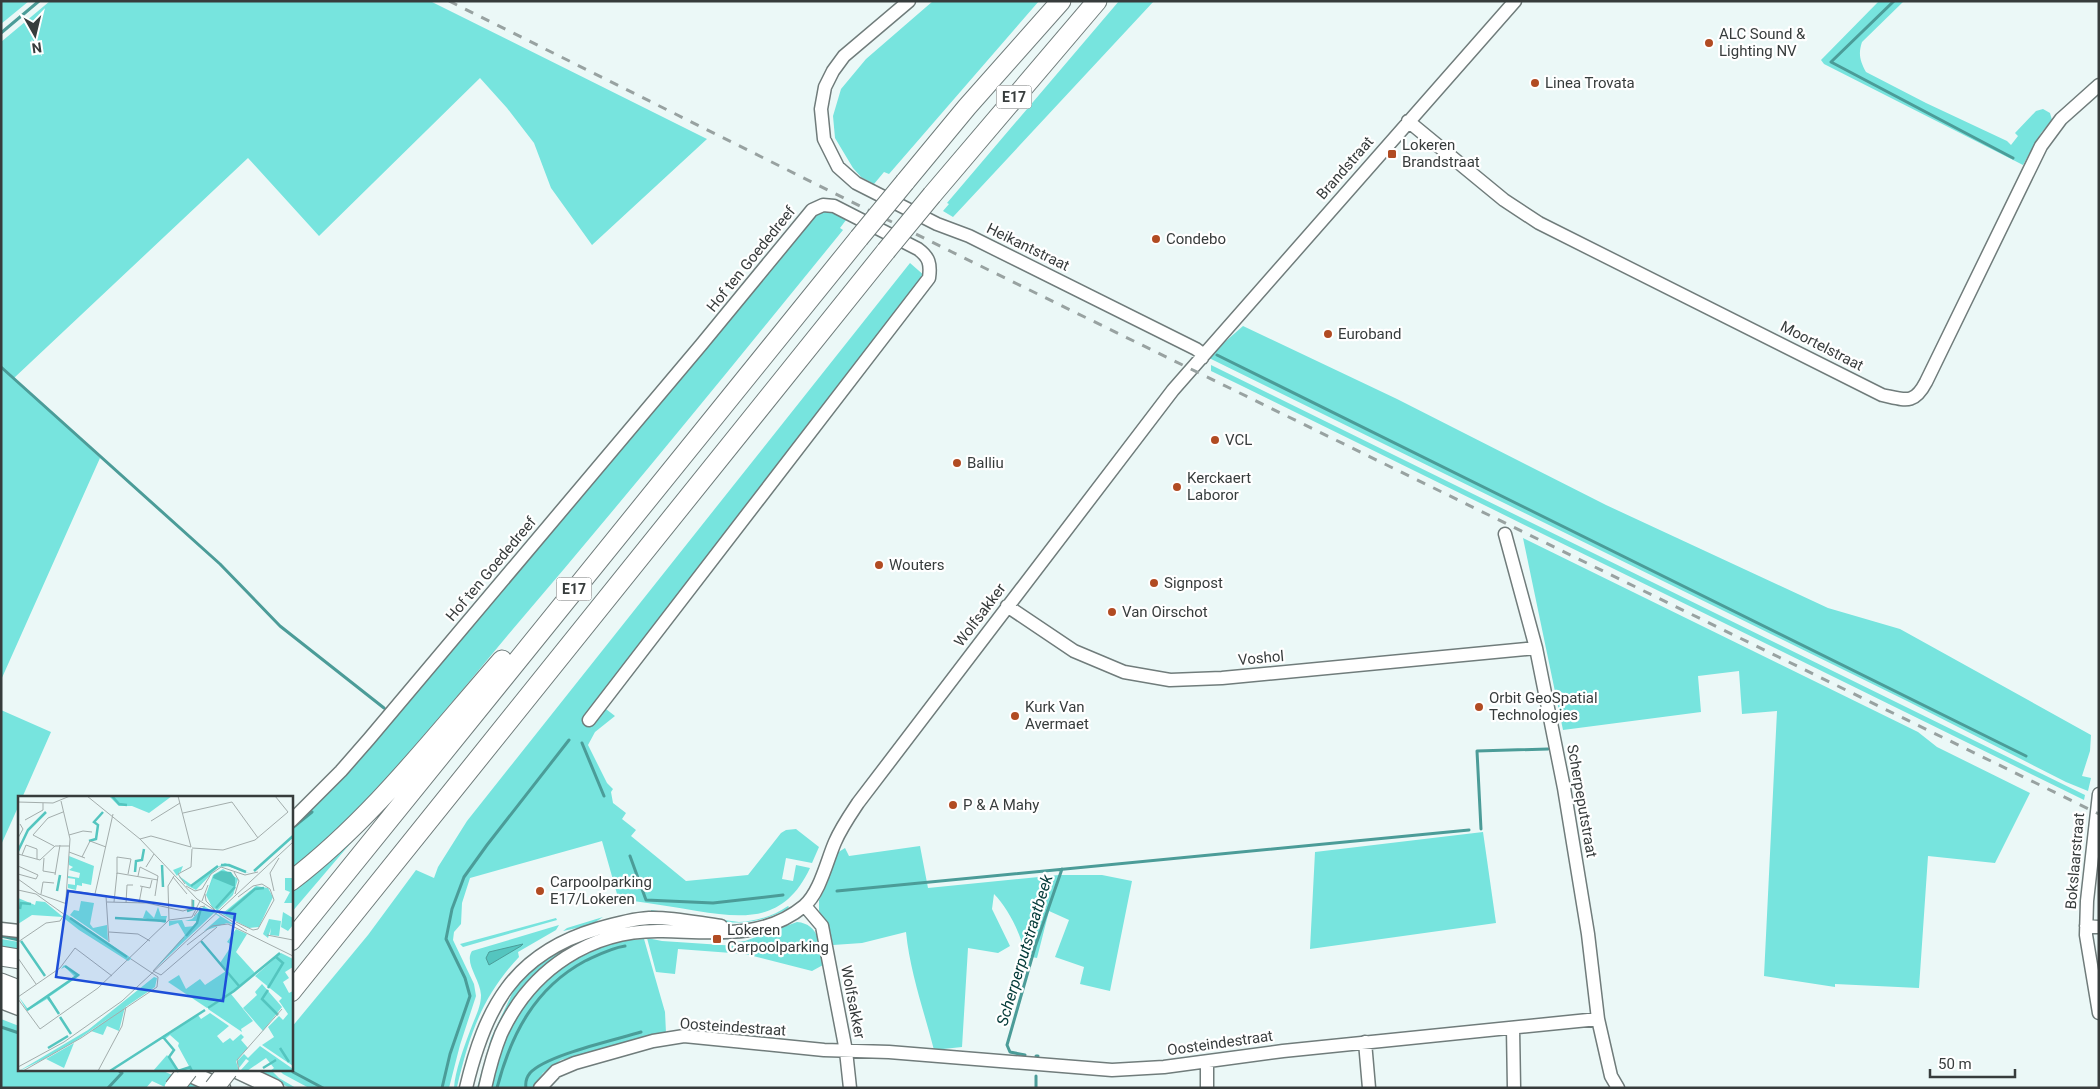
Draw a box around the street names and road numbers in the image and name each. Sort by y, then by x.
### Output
road number: E17 [996,85,1032,108]
street label: Brandstraat [1313,133,1377,203]
street label: Hof ten Goededreef [703,202,800,315]
street label: Heikantstraat [984,219,1072,275]
street label: Moortelstraat [1777,317,1867,375]
street label: Hof ten Goededreef [442,513,540,625]
road number: E17 [556,578,592,600]
street label: Wolfsakker [950,580,1010,650]
street label: Voshol [1237,647,1285,669]
street label: Scherpeputstraat [1563,743,1601,859]
street label: Bokslaarstraat [2062,812,2088,910]
street label: Wolfsakker [837,964,869,1040]
street label: Oosteindestraat [679,1014,787,1040]
street label: Oosteindestraat [1166,1027,1274,1059]

